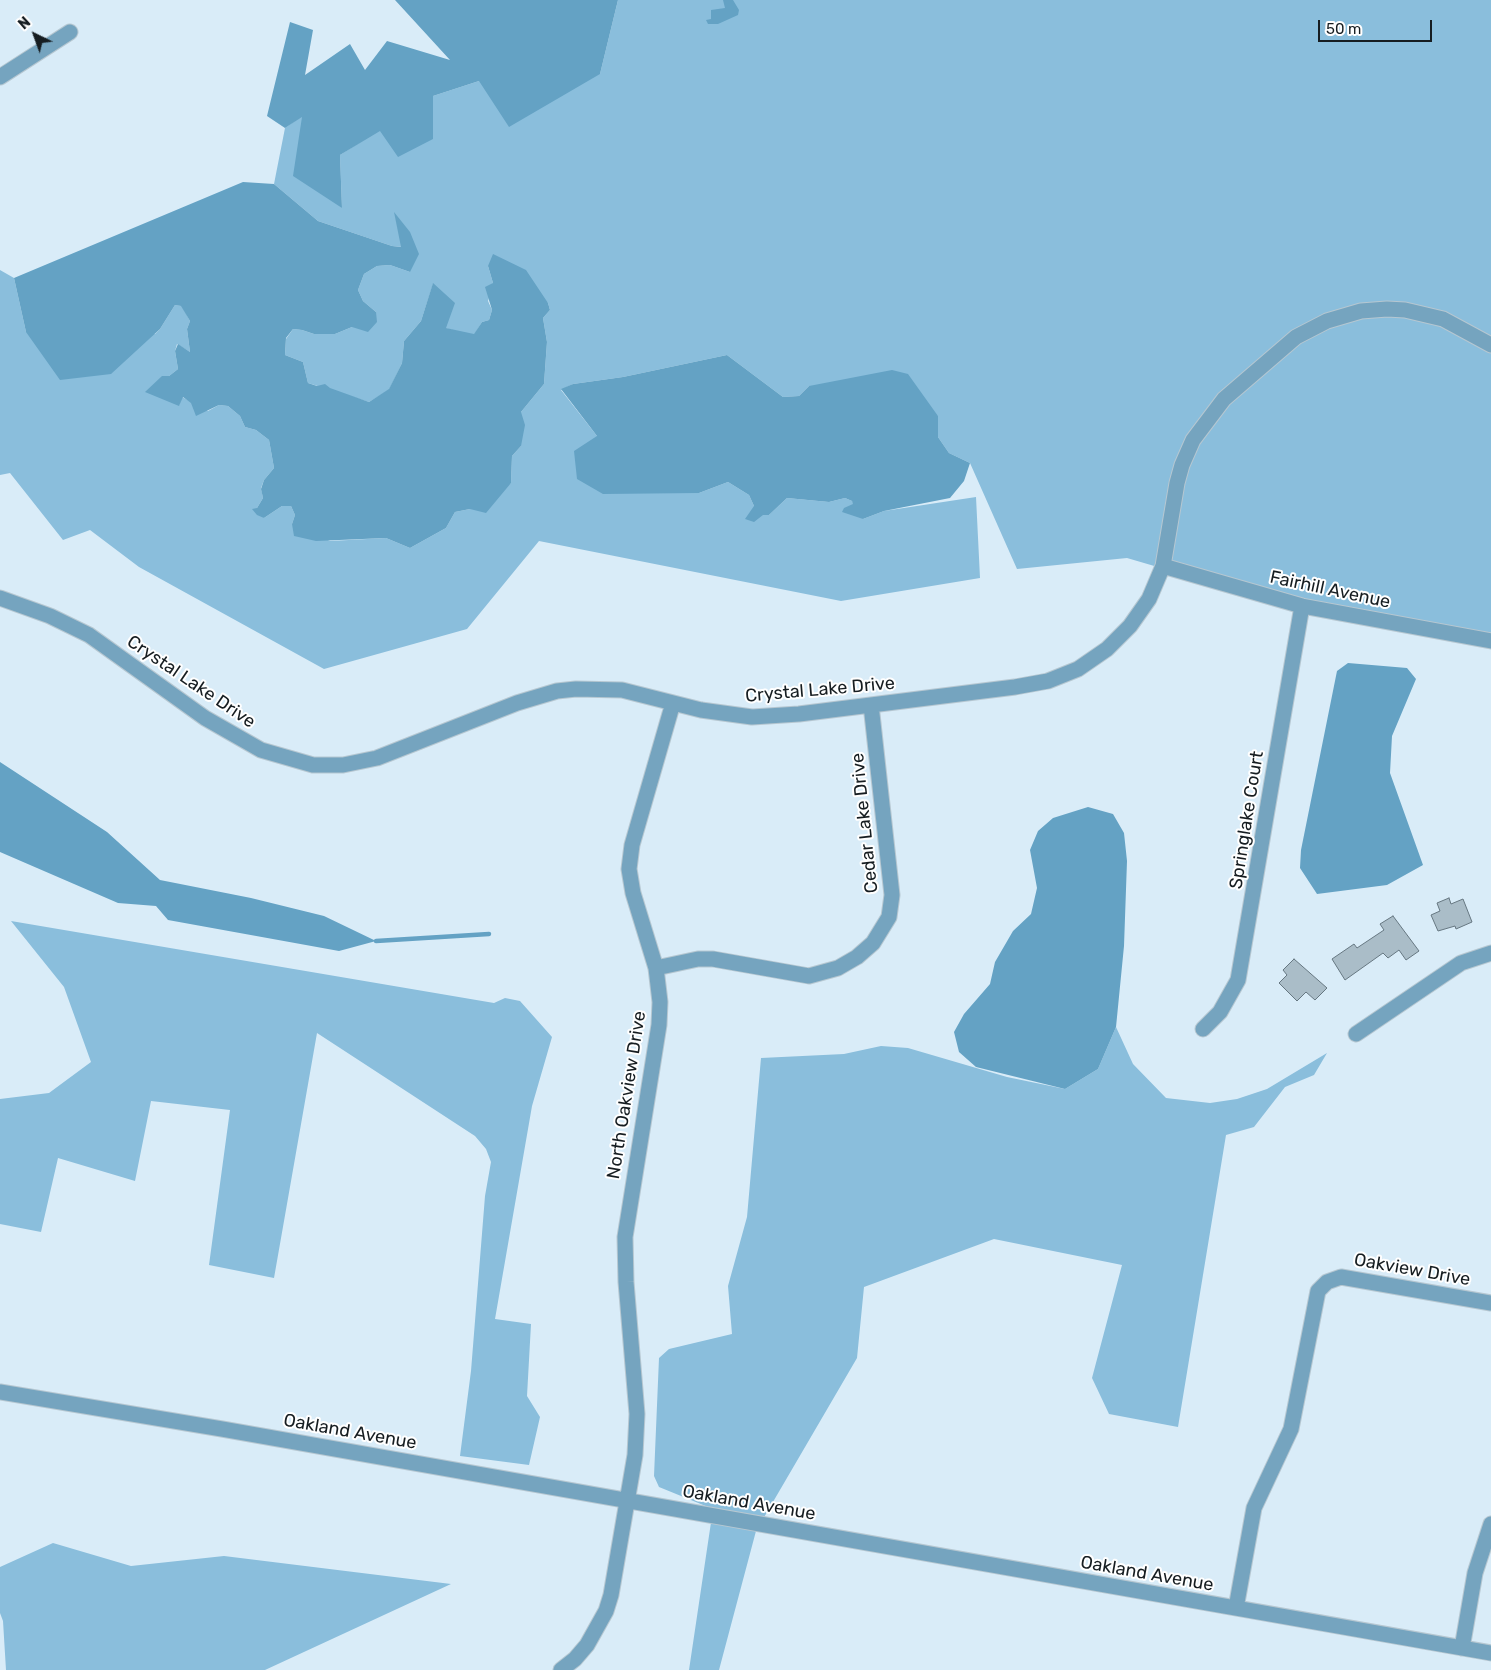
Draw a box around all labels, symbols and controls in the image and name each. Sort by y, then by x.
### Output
north arrow [10,10,60,60]
scale bar [1321,10,1435,42]
text: N [15,14,34,33]
text: 50 m [1326,20,1361,38]
street label: Fairhill Avenue [1268,567,1392,613]
street label: Crystal Lake Drive [123,631,259,733]
street label: Crystal Lake Drive [744,673,896,707]
street label: Springlake Court [1225,749,1269,891]
street label: Cedar Lake Drive [847,752,883,894]
street label: North Oakview Drive [603,1009,651,1181]
street label: Oakview Drive [1352,1249,1472,1291]
street label: Oakland Avenue [282,1410,418,1454]
street label: Oakland Avenue [681,1481,817,1525]
street label: Oakland Avenue [1079,1552,1215,1596]

